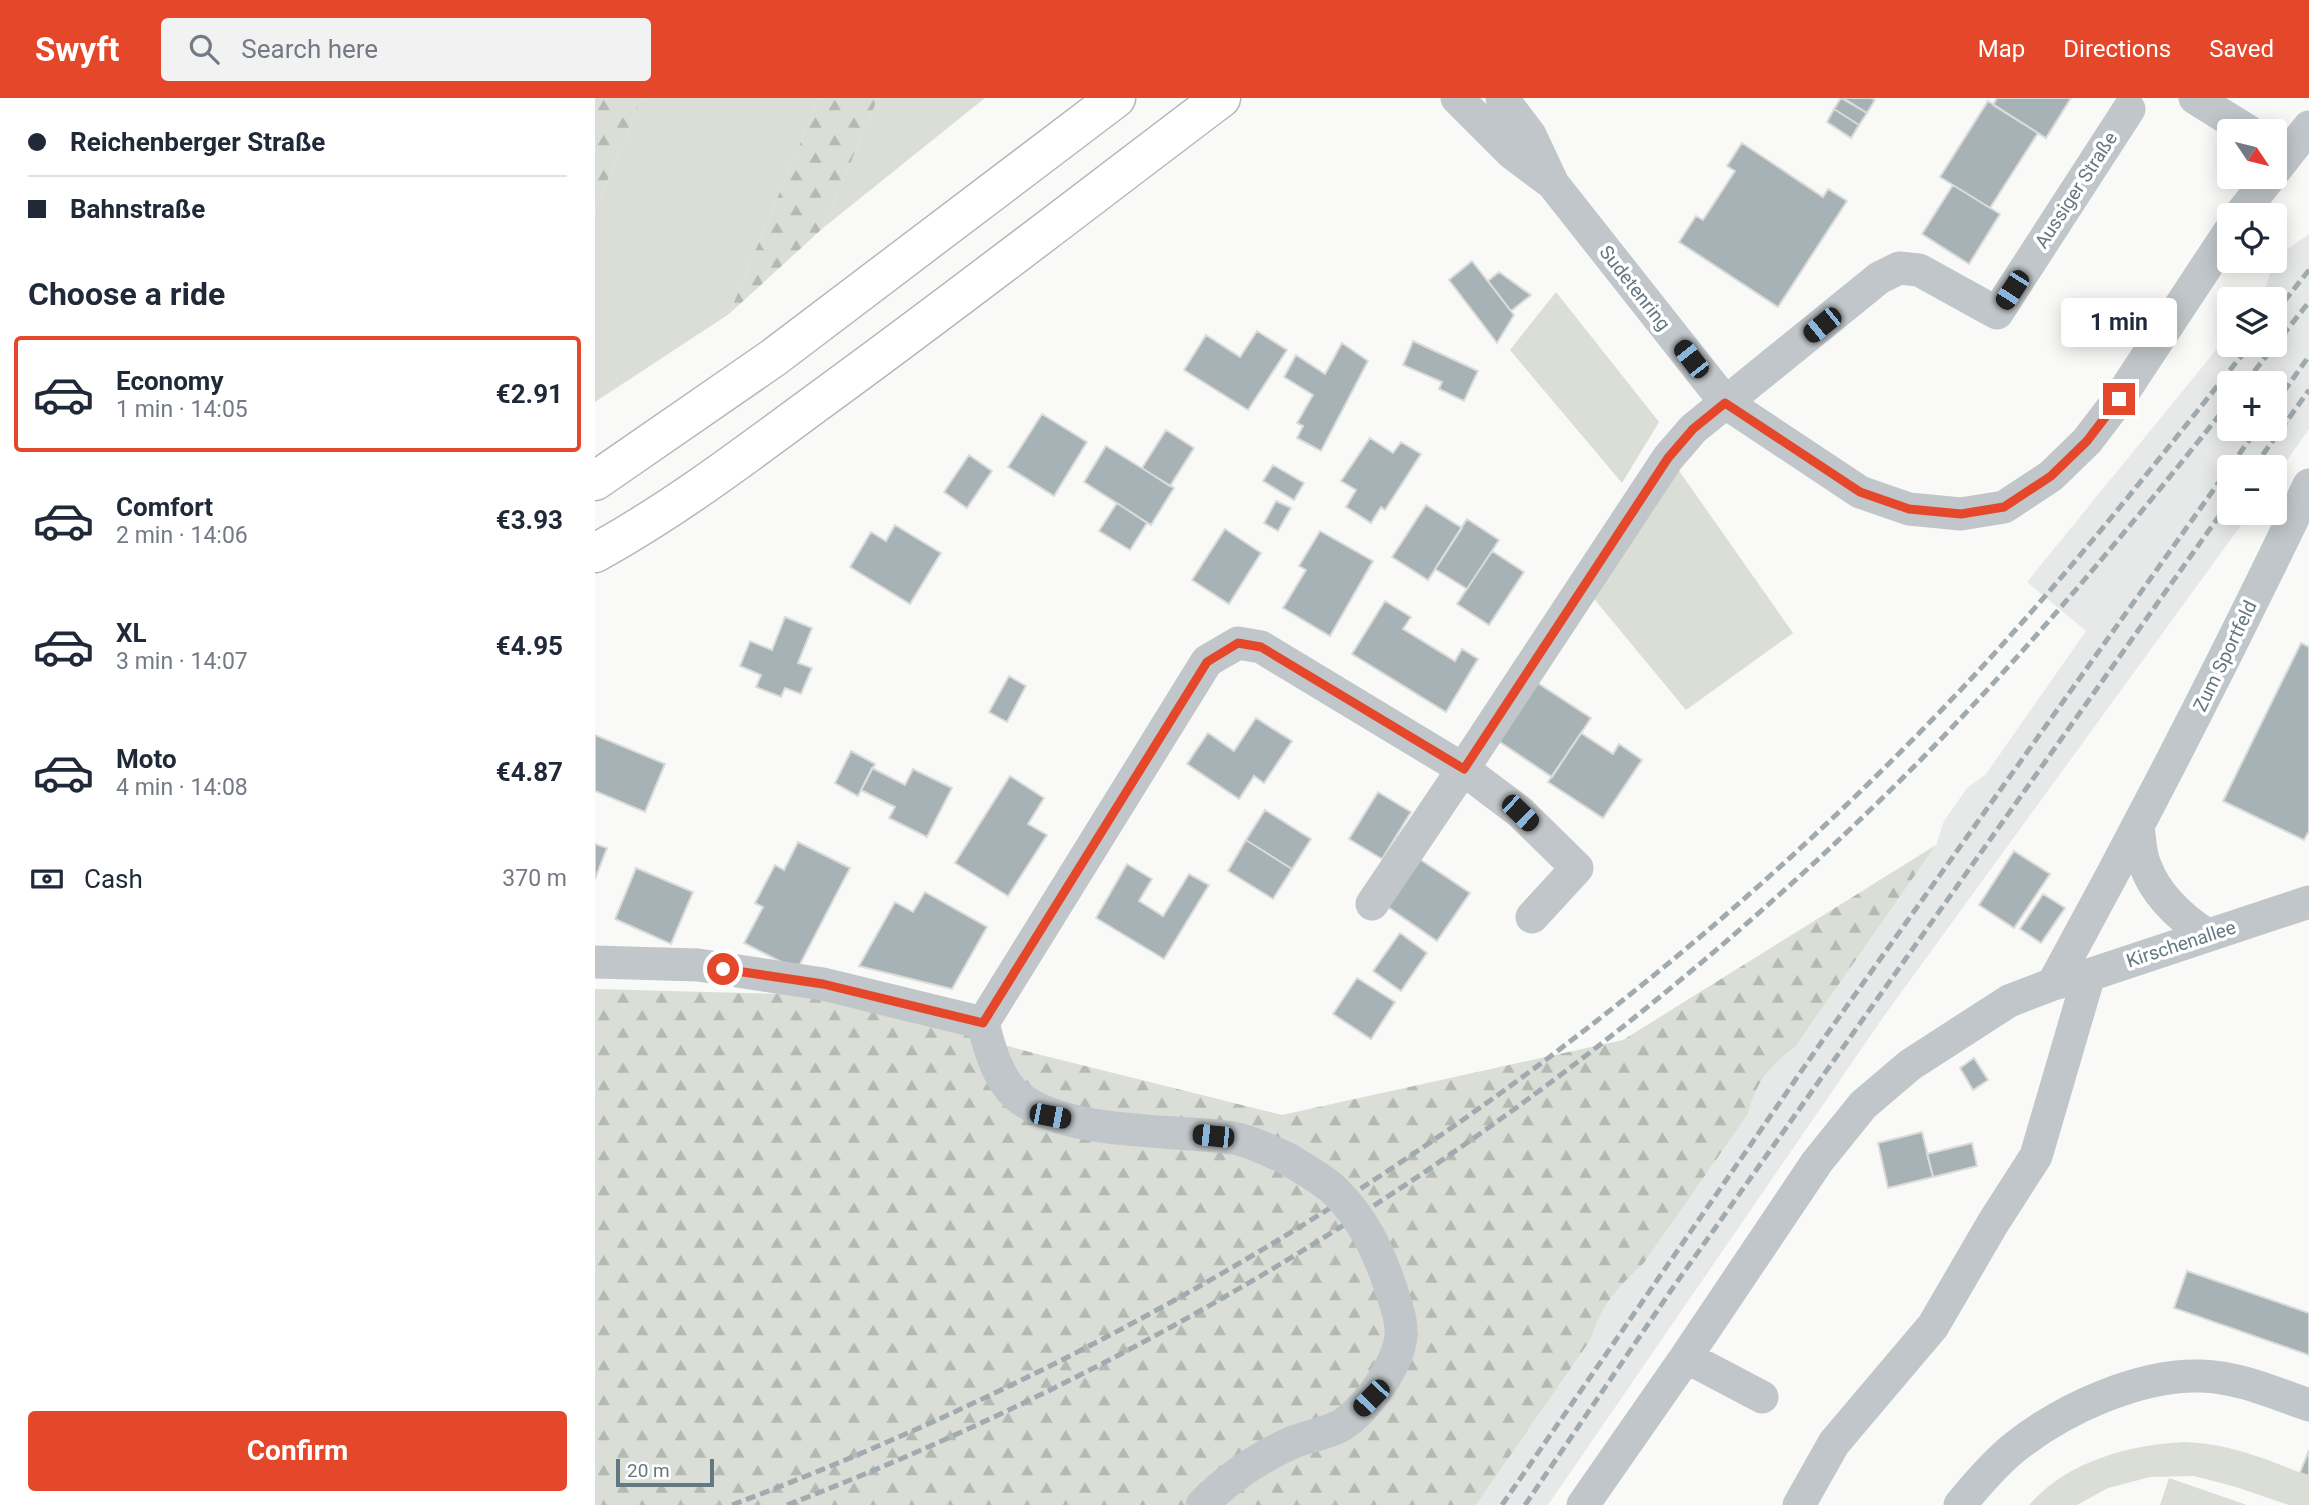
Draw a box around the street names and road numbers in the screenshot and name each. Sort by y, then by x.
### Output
street label: Aussiger Straße [2030,127,2122,253]
street label: Sudetenring [1595,241,1675,335]
street label: Zum Sportfeld [2188,597,2262,715]
street label: Kirschenallee [2123,916,2239,972]

